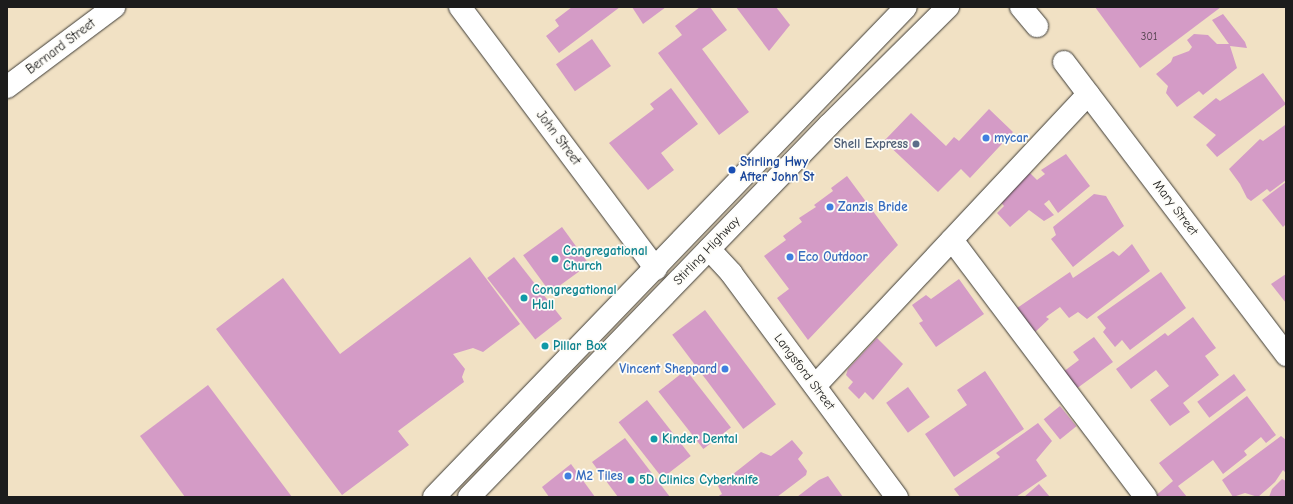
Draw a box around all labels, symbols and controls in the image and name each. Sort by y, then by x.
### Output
street label: Bernard Street [23,16,99,78]
house number: 301 [1141,30,1157,44]
street label: John Street [533,108,583,168]
place label: mycar [994,130,1028,146]
marker: mycar [981,133,991,143]
place label: Shell Express [834,136,908,152]
marker: Shell Express [911,139,921,149]
place label: Stirling Hwy After John St [740,155,814,186]
marker: Stirling Hwy After John St [727,165,737,175]
street label: Mary Street [1149,177,1201,239]
place label: Zanzis Bride [838,199,908,215]
marker: Zanzis Bride [825,202,835,212]
street label: Stirling Highway [670,213,744,289]
place label: Congregational Church [563,244,648,275]
place label: Eco Outdoor [798,249,868,265]
marker: Eco Outdoor [785,252,795,262]
marker: Congregational Church [550,254,560,264]
place label: Congregational Hall [532,283,617,314]
marker: Congregational Hall [519,293,529,303]
street label: Langsford Street [770,331,838,413]
place label: Pillar Box [553,338,607,354]
marker: Pillar Box [540,341,550,351]
place label: Vincent Sheppard [619,361,717,377]
marker: Vincent Sheppard [720,364,730,374]
place label: Kinder Dental [662,431,738,447]
marker: Kinder Dental [649,434,659,444]
place label: M2 Tiles [576,468,623,484]
marker: M2 Tiles [563,471,573,481]
place label: 5D Clinics Cyberknife [639,472,758,488]
marker: 5D Clinics Cyberknife [626,475,636,485]

